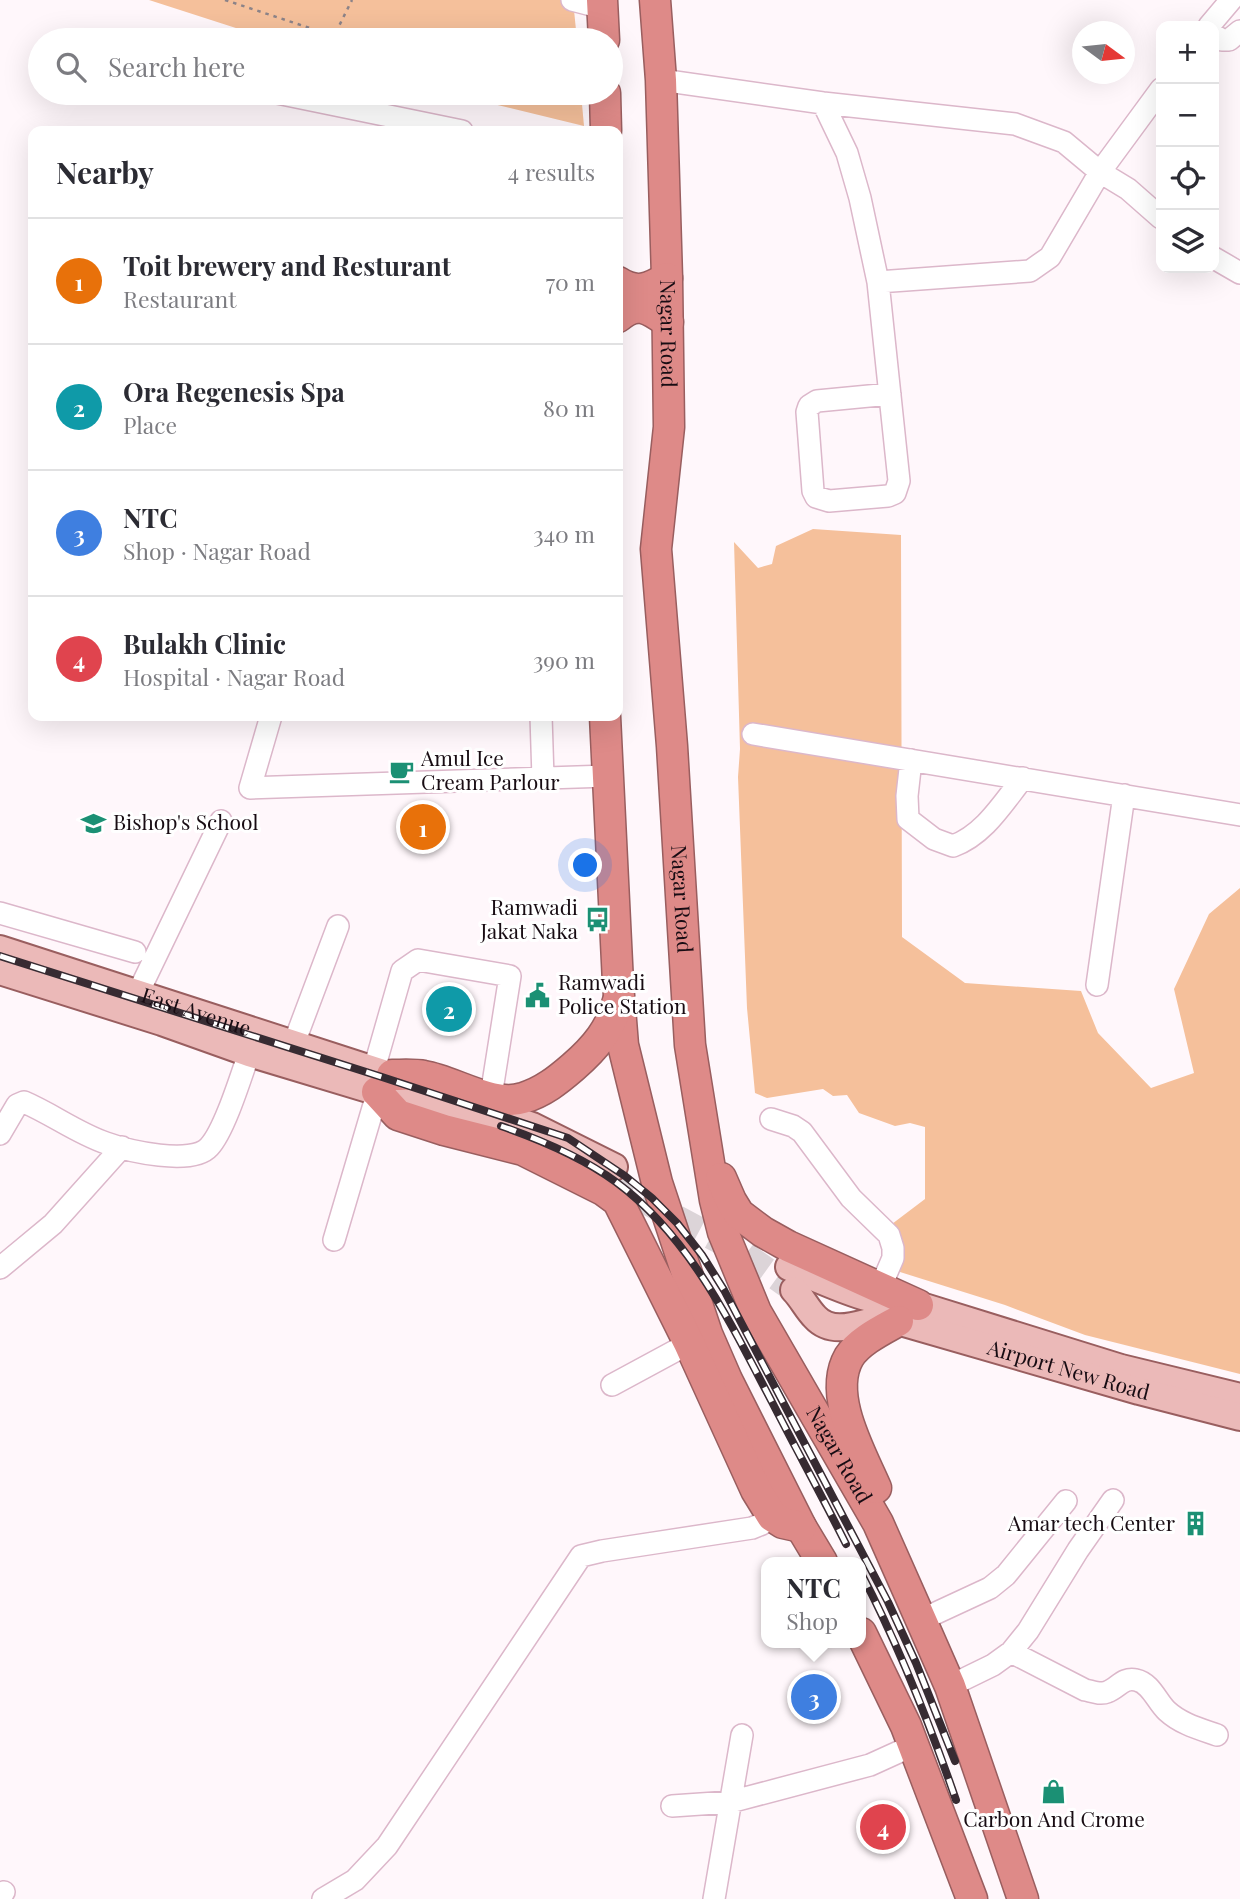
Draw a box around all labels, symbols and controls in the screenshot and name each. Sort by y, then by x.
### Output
north arrow [1072,21,1135,84]
map controls [1156,21,1219,273]
button: + [1156,21,1219,84]
search box [28,28,623,105]
icon: search [52,48,90,86]
text: Search here [108,49,245,84]
button: − [1156,84,1219,147]
button: locate [1156,147,1219,210]
text: Nearby [56,152,154,192]
text: 4 results [508,156,595,187]
button: layers [1156,210,1219,273]
text: Toit brewery and Resturant [123,248,451,283]
text: 1 [75,266,83,297]
text: 70 m [546,266,595,297]
street label: Nagar Road [655,279,684,388]
text: Restaurant [123,283,236,314]
text: Ora Regenesis Spa [123,374,345,409]
text: 2 [73,392,85,423]
text: 80 m [543,392,595,423]
text: Place [123,409,177,440]
text: NTC [123,500,177,535]
text: 3 [73,518,85,549]
text: 340 m [533,518,595,549]
text: Shop · Nagar Road [123,535,311,566]
text: Bulakh Clinic [123,626,286,661]
text: 4 [73,644,85,675]
text: 390 m [533,644,595,675]
text: Hospital · Nagar Road [123,661,345,692]
place label: Amul Ice Cream Parlour [420,743,560,795]
cafe icon: Amul Ice Cream Parlour [387,757,415,785]
pin: 1 [400,801,446,853]
place label: Bishop's School [113,807,258,835]
school or university icon: Bishop's School [79,809,107,837]
street label: Nagar Road [666,844,700,954]
your location [568,848,602,882]
place label: Ramwadi Jakat Naka [479,892,579,944]
bus stop icon: Ramwadi Jakat Naka [584,906,612,934]
place label: Ramwadi Police Station [558,967,687,1019]
street label: East Avenue [138,980,255,1041]
public building icon: Ramwadi Police Station [524,981,552,1009]
pin: 2 [426,983,472,1035]
street label: Airport New Road [984,1332,1153,1405]
street label: Nagar Road [801,1400,880,1508]
place label: Amar tech Center [1007,1508,1176,1536]
building icon: Amar tech Center [1181,1510,1209,1538]
popup [761,1557,866,1648]
text: NTC [786,1570,841,1605]
text: Shop [786,1605,838,1636]
pin: 3 [791,1671,837,1723]
shop icon: Carbon And Crome [1040,1777,1068,1805]
pin: 4 [860,1801,906,1853]
place label: Carbon And Crome [963,1804,1145,1832]

